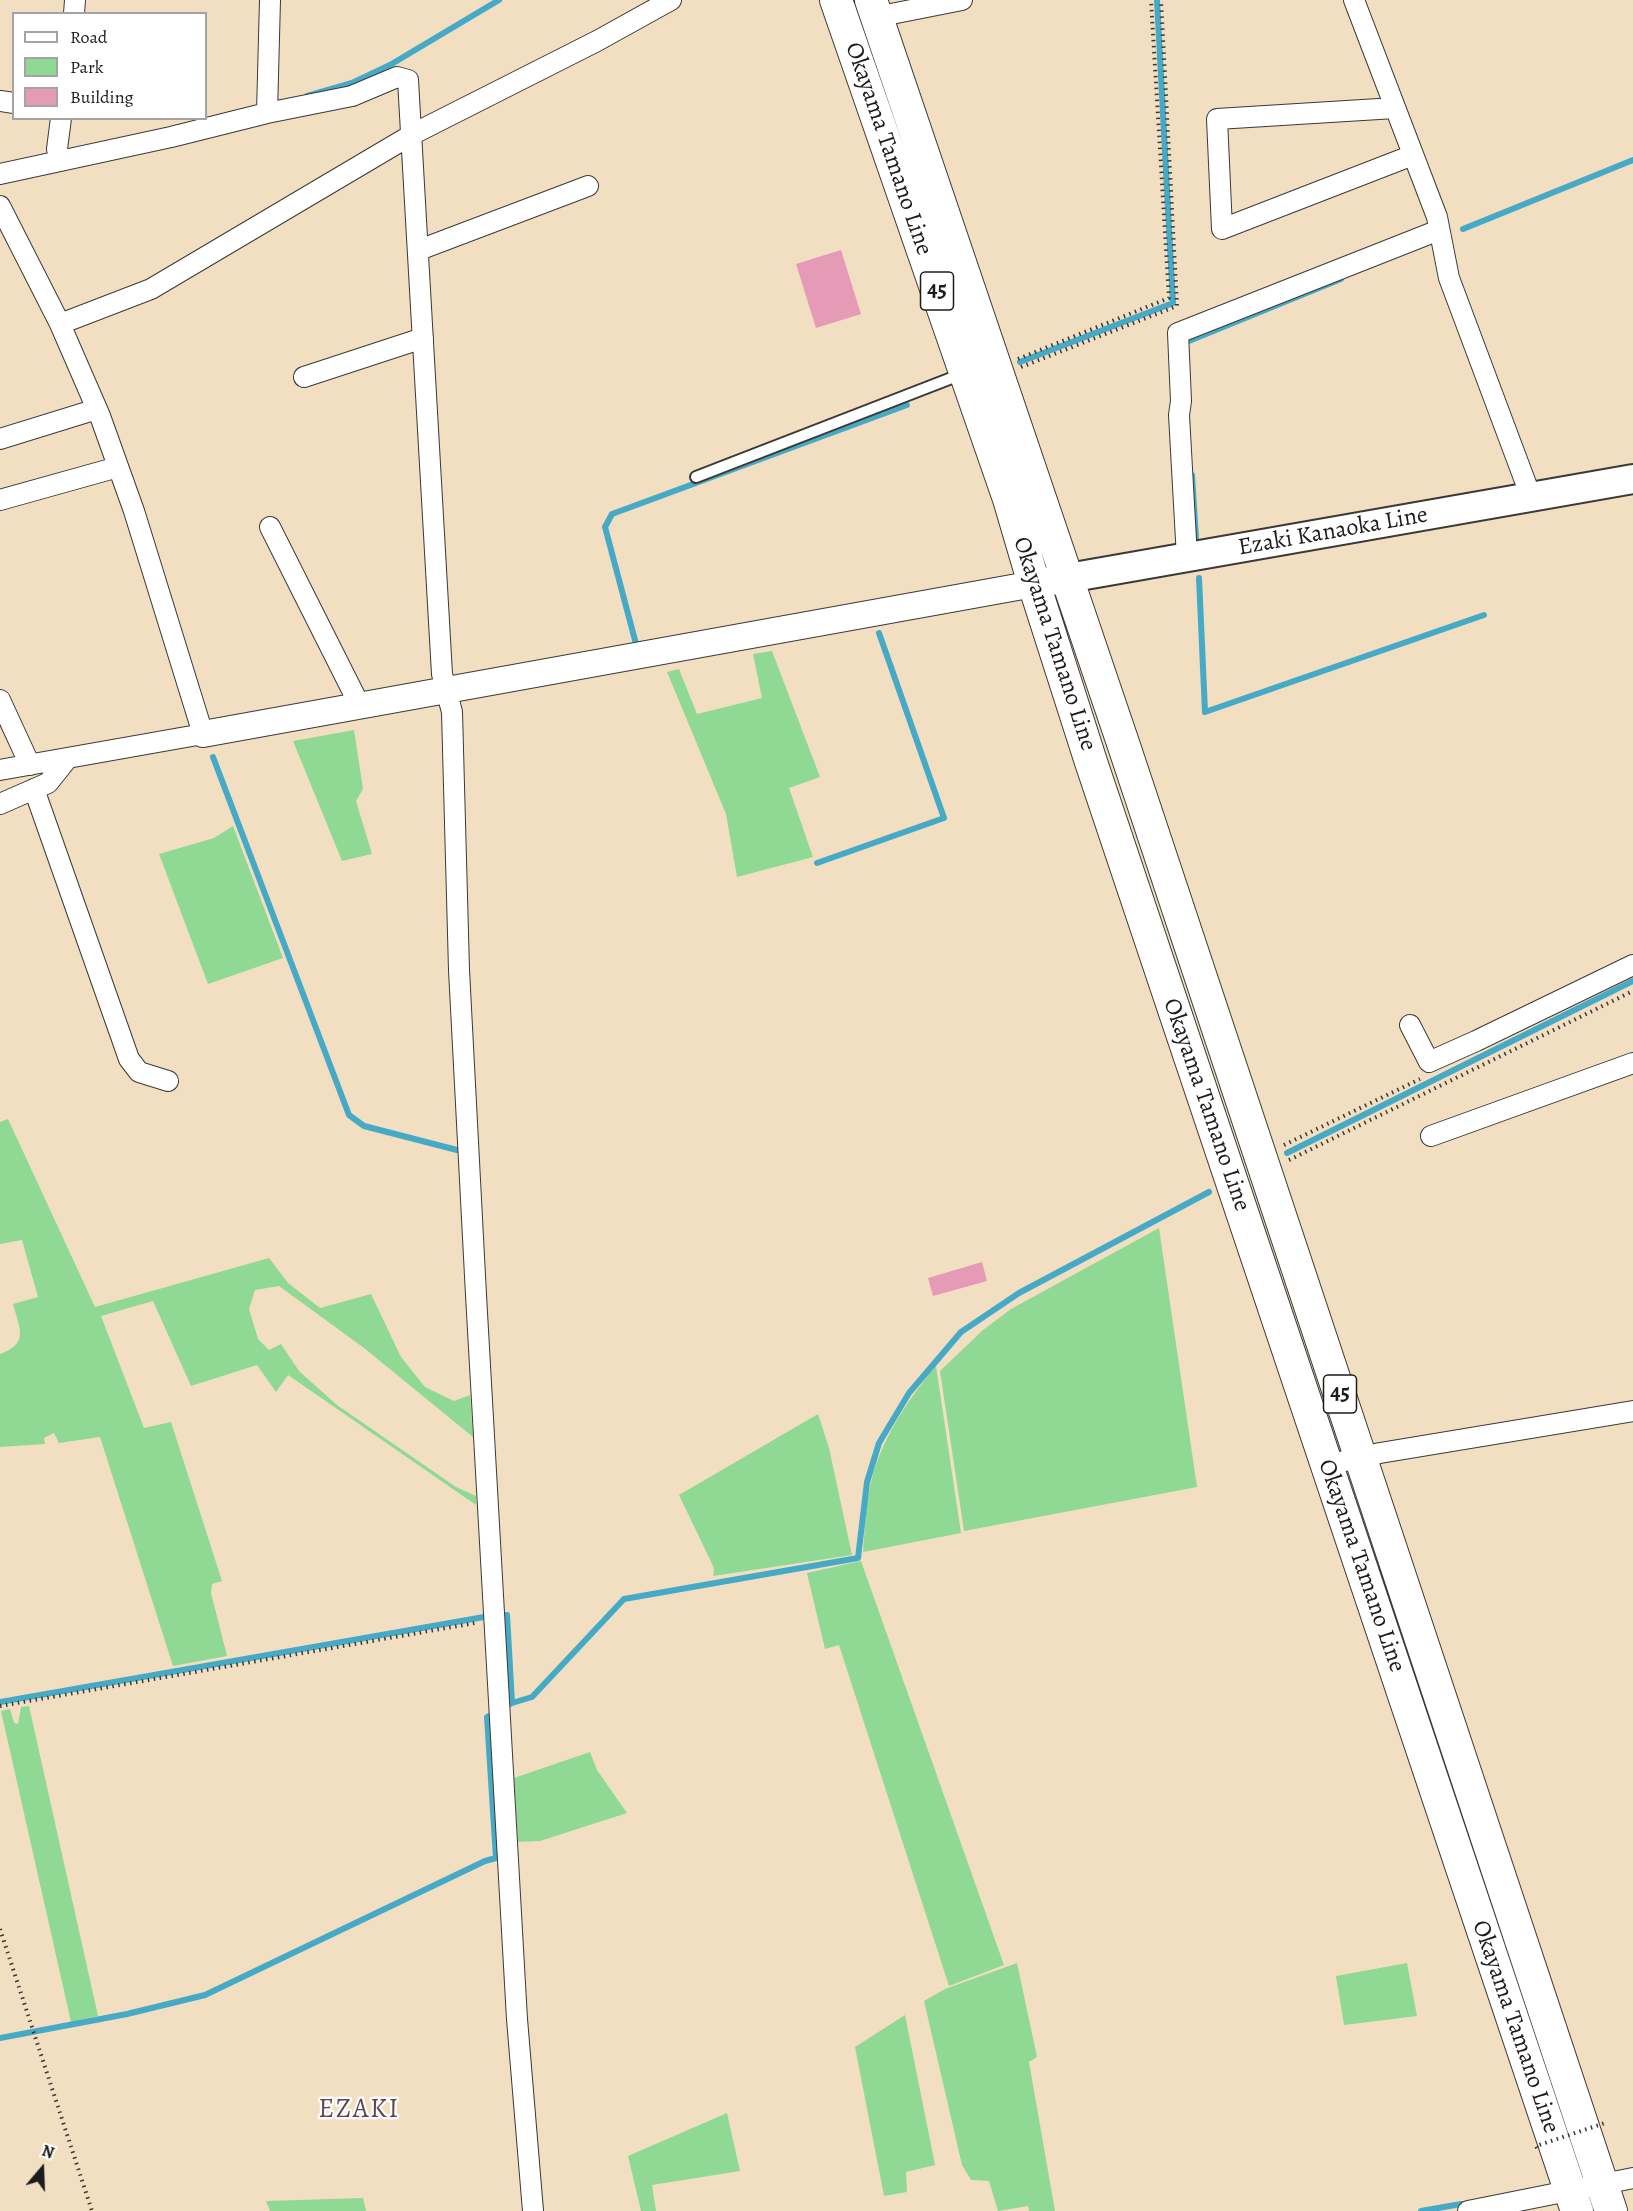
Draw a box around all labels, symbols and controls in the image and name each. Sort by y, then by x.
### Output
legend [12,12,207,120]
text: Road [70,25,107,49]
street label: Okayama Tamano Line [838,39,938,259]
text: Park [70,55,104,79]
text: Building [70,85,134,109]
road number: 45 [920,272,954,310]
street label: Ezaki Kanaoka Line [1236,501,1430,563]
street label: Okayama Tamano Line [1006,533,1102,755]
street label: Okayama Tamano Line [1156,995,1256,1215]
road number: 45 [1324,1375,1356,1413]
street label: Okayama Tamano Line [1311,1456,1411,1676]
street label: Okayama Tamano Line [1465,1917,1565,2137]
district label: EZAKI [318,2094,400,2126]
north arrow [12,2139,72,2199]
text: N [39,2140,57,2164]

